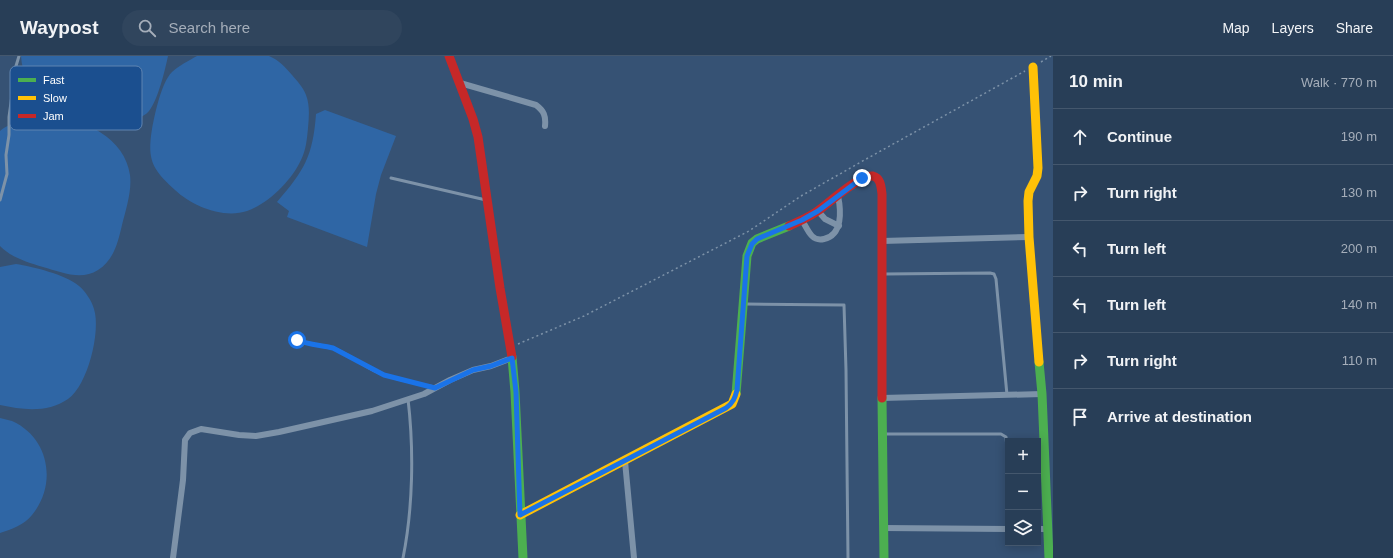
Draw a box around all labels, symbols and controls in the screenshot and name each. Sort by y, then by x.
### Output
search box [122,10,402,46]
text: Waypost [20,17,98,38]
icon: search [136,17,158,39]
text: Search here [168,19,250,36]
text: Map [1222,20,1250,36]
text: Layers [1272,20,1314,36]
text: Share [1336,20,1373,36]
legend [10,66,142,130]
text: 10 min [1069,72,1123,91]
text: Fast [43,74,64,86]
text: Walk · 770 m [1301,75,1377,90]
text: Slow [43,92,67,104]
text: Jam [43,110,64,122]
icon: ahead [1069,126,1091,148]
text: Continue [1107,128,1172,145]
text: 190 m [1341,129,1377,144]
route end [853,169,871,187]
icon: right [1069,182,1091,204]
text: Turn right [1107,184,1177,201]
text: 130 m [1341,185,1377,200]
icon: left [1069,238,1091,260]
text: Turn left [1107,240,1166,257]
text: 200 m [1341,241,1377,256]
icon: left [1069,294,1091,316]
text: Turn left [1107,296,1166,313]
text: 140 m [1341,297,1377,312]
route start [288,331,306,349]
icon: right [1069,350,1091,372]
text: Turn right [1107,352,1177,369]
text: 110 m [1342,353,1377,368]
icon: arrive [1069,406,1091,428]
text: Arrive at destination [1107,408,1252,425]
map controls [1005,438,1041,546]
button: + [1005,438,1041,474]
button: − [1005,474,1041,510]
button: layers [1005,510,1041,546]

